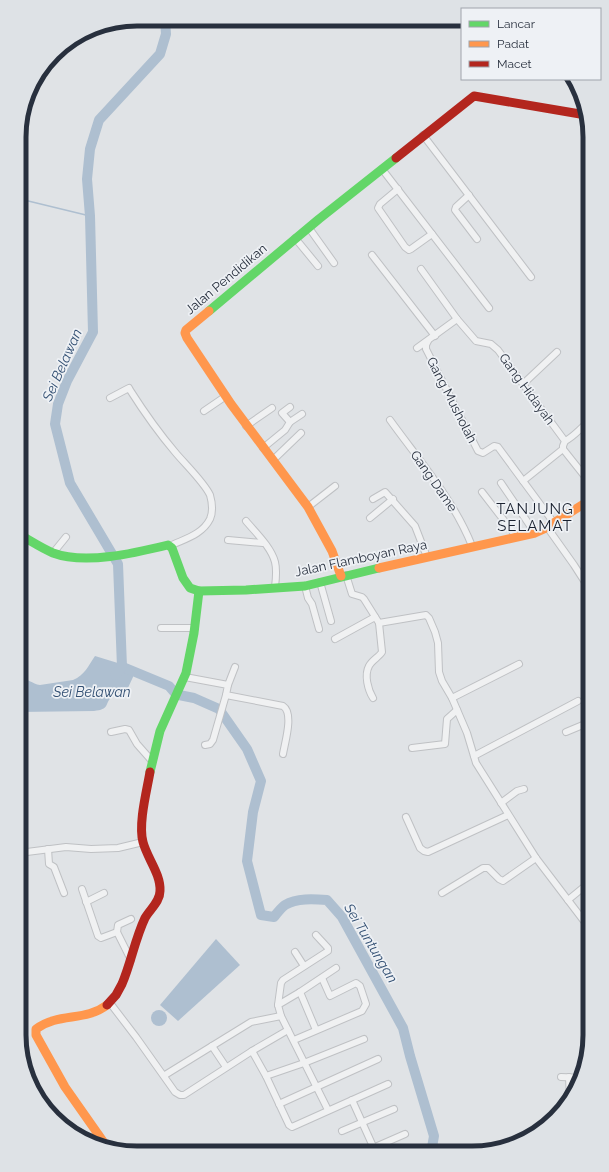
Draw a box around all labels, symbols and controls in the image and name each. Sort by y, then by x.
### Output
legend [461,8,601,80]
text: Lancar [497,17,536,31]
text: Padat [497,37,529,51]
text: Macet [497,57,532,71]
street label: Jalan Pendidikan [182,241,270,317]
water label: Sei Belawan [39,326,85,404]
street label: Gang Hidayah [496,351,558,427]
street label: Gang Musholah [424,355,480,445]
street label: Gang Dame [407,448,461,515]
district label: TANJUNG SELAMAT [496,500,574,535]
street label: Jalan Flamboyan Raya [294,537,428,579]
water label: Sei Belawan [52,684,131,700]
water label: Sei Tuntungan [341,900,401,986]

